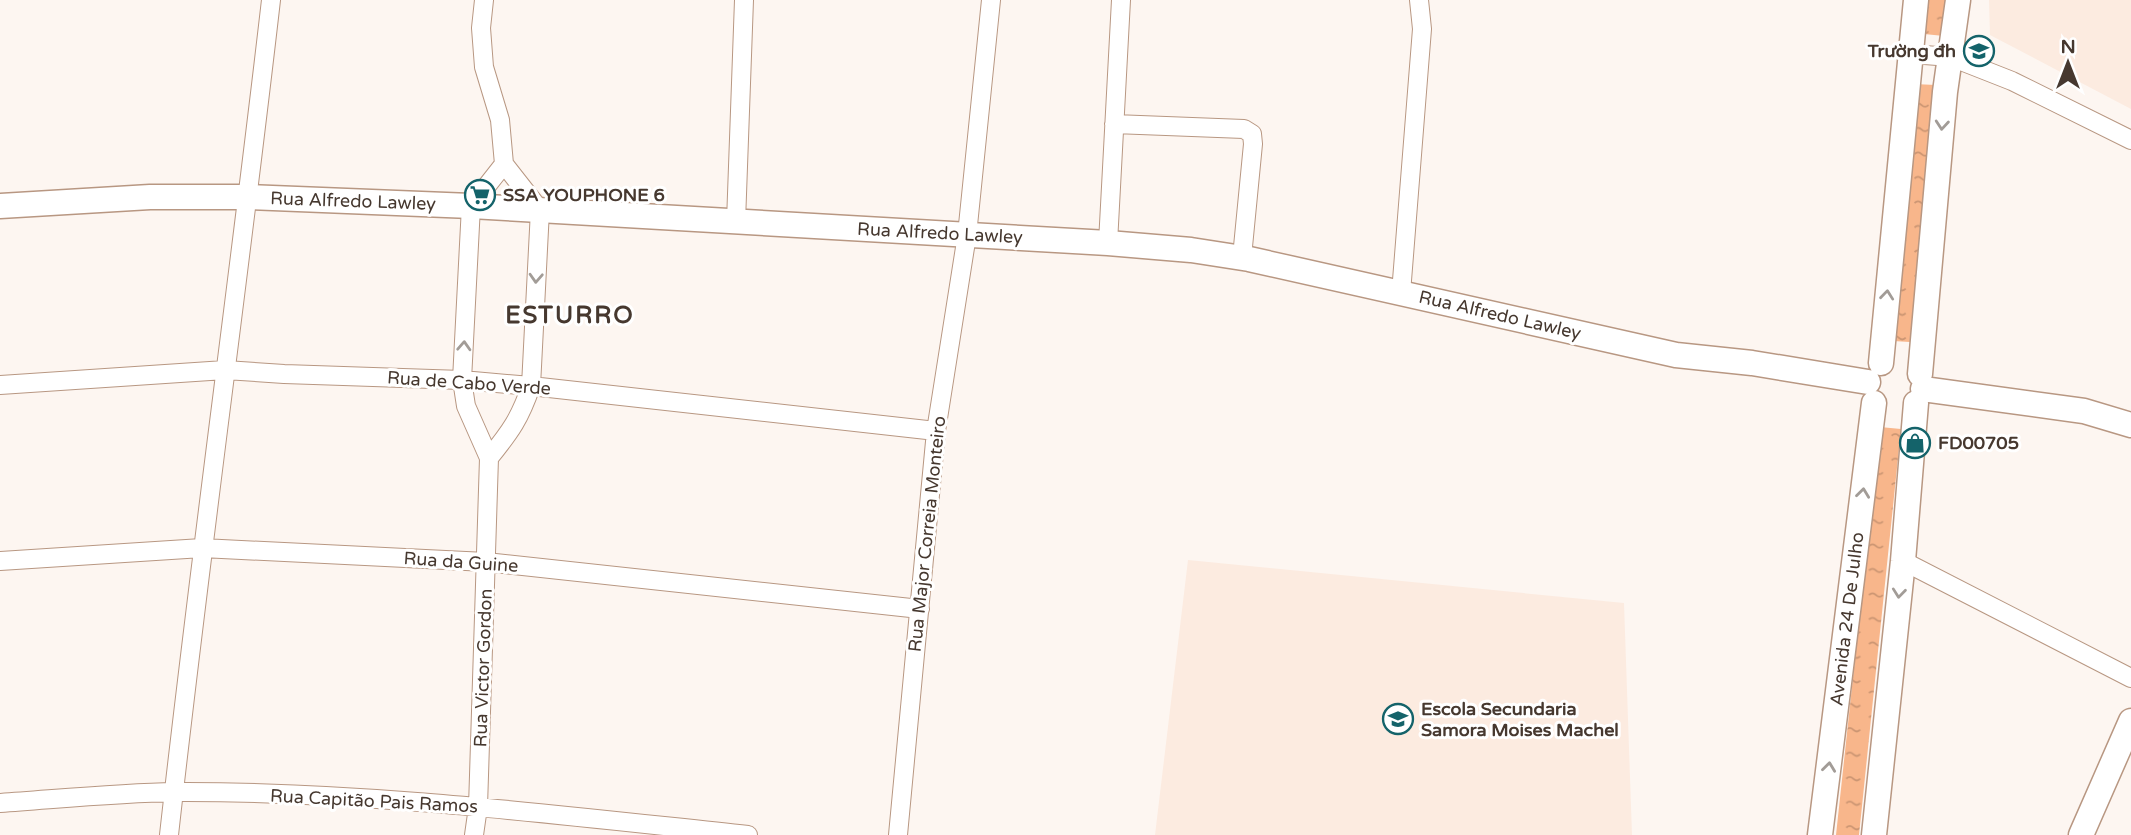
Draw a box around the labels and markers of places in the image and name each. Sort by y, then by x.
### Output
school or university icon: Trường đh [1962,34,1996,68]
place label: Trường đh [1867,40,1956,62]
supermarket icon: SSA YOUPHONE 6 [463,178,497,212]
place label: SSA YOUPHONE 6 [503,184,665,206]
shop icon: FD00705 [1898,426,1932,460]
place label: FD00705 [1938,432,2019,454]
place label: Escola Secundaria Samora Moises Machel [1421,698,1619,741]
school or university icon: Escola Secundaria Samora Moises Machel [1381,702,1415,736]

